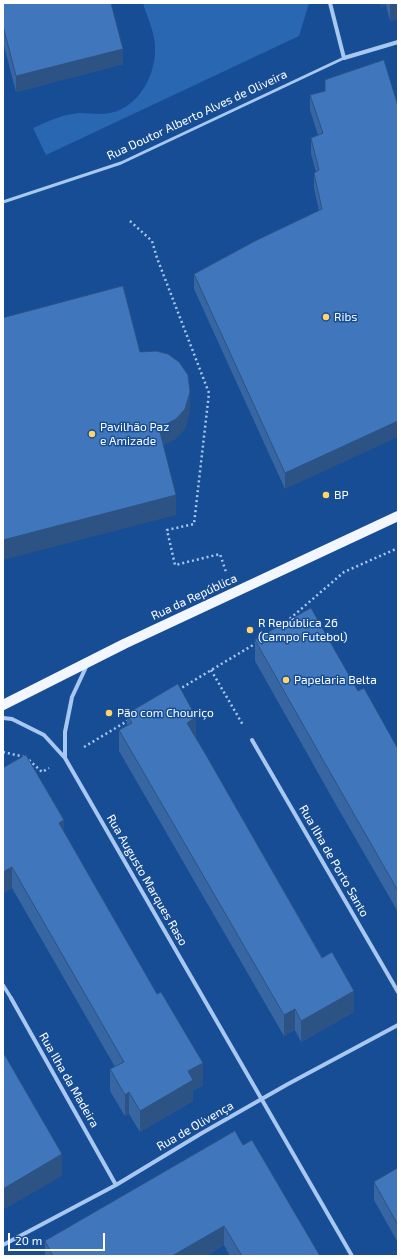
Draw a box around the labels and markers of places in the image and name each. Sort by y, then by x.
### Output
place label: Ribs [334,310,357,324]
marker: Ribs [321,312,331,322]
place label: Pavilhão Paz e Amizade [100,420,169,448]
marker: Pavilhão Paz e Amizade [87,429,97,439]
place label: BP [334,488,349,502]
marker: BP [321,490,331,500]
place label: R República 26 (Campo Futebol) [258,616,347,644]
marker: R República 26 (Campo Futebol) [245,625,255,635]
place label: Papelaria Belta [294,673,377,687]
marker: Papelaria Belta [281,675,291,685]
place label: Pão com Chouriço [117,706,214,720]
marker: Pão com Chouriço [104,708,114,718]

